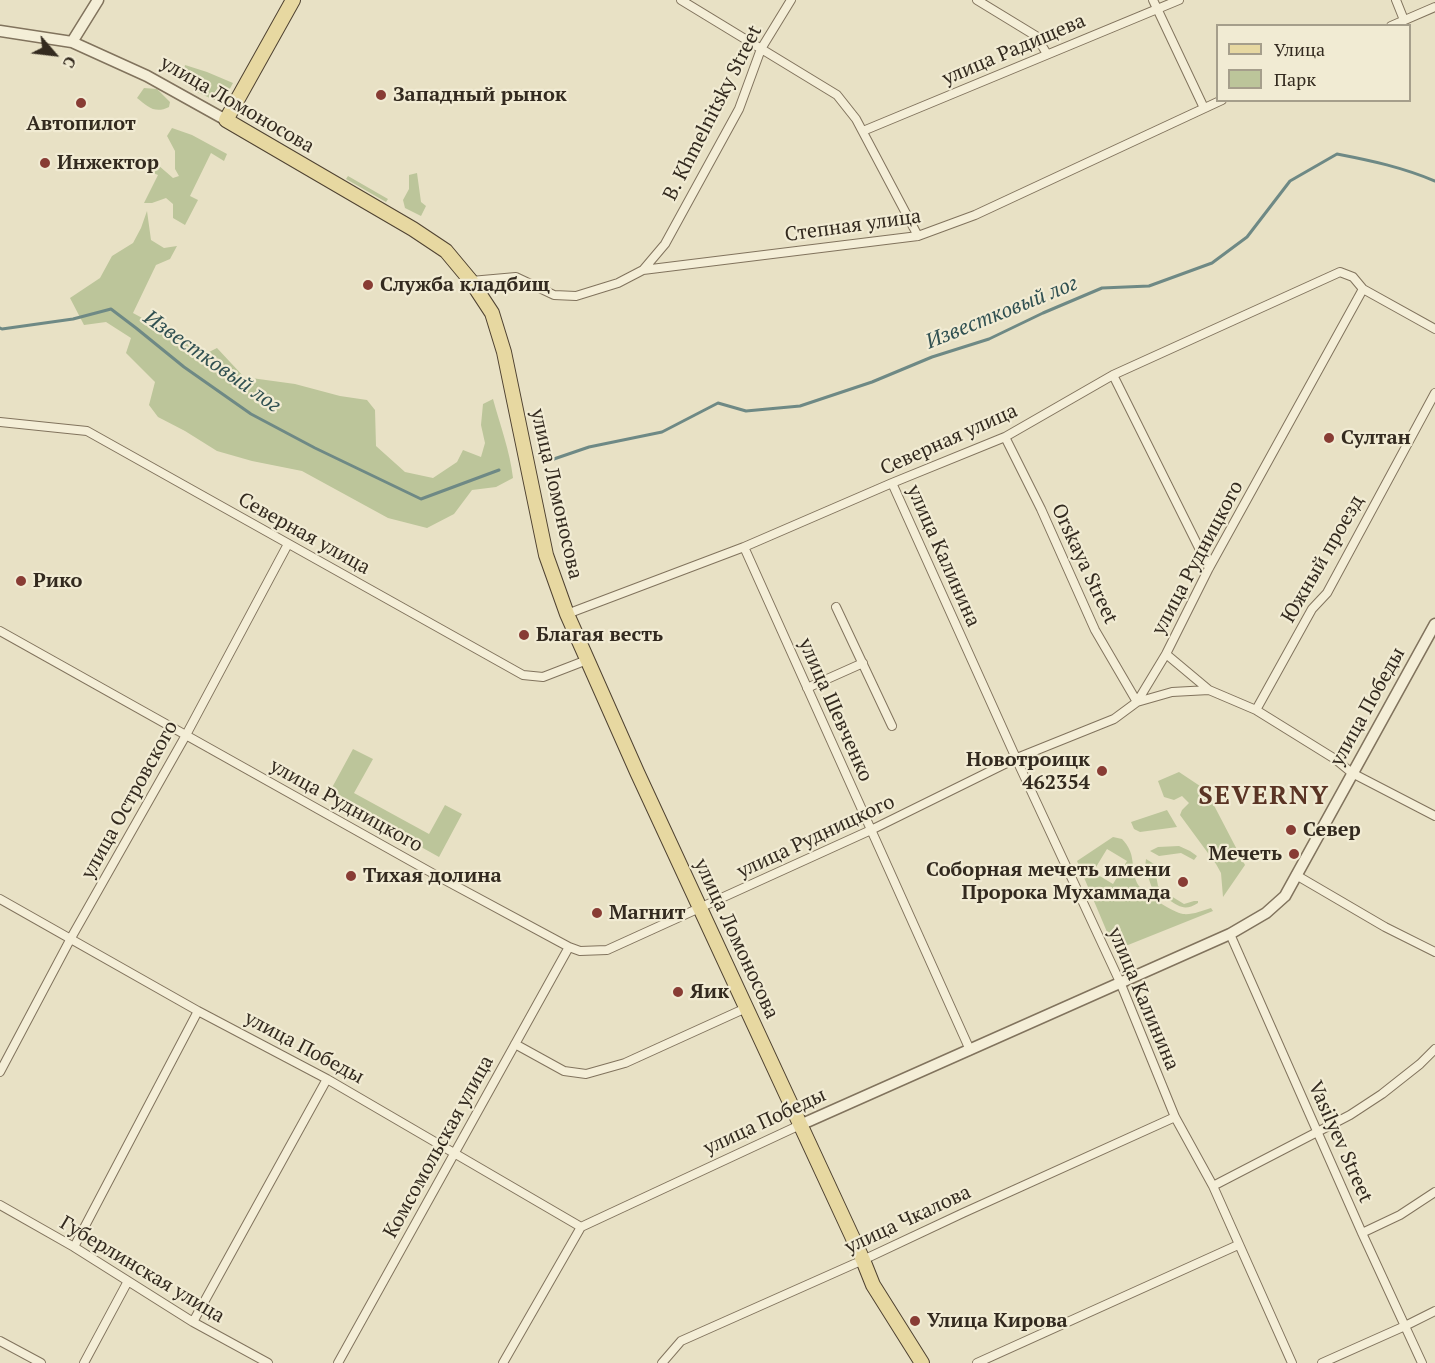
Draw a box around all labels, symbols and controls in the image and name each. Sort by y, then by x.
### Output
street label: улица Радищева [939,9,1089,91]
street label: B. Khmelnitsky Street [658,21,768,205]
north arrow [24,24,84,84]
legend [1216,24,1411,102]
text: Улица [1274,37,1325,61]
street label: улица Ломоносова [156,51,318,159]
text: С [58,53,82,72]
text: Парк [1274,67,1316,91]
place label: Западный рынок [393,83,567,107]
marker: Западный рынок [374,88,388,102]
marker: Автопилот [74,96,88,110]
place label: Автопилот [26,112,136,136]
place label: Инжектор [57,151,159,175]
marker: Инжектор [38,156,52,170]
street label: Степная улица [783,205,923,247]
water label: Известковый лог [922,271,1082,355]
place label: Служба кладбищ [380,273,550,297]
marker: Служба кладбищ [361,278,375,292]
water label: Известковый лог [139,305,285,419]
street label: Северная улица [877,399,1021,481]
street label: улица Ломоносова [525,407,587,581]
place label: Султан [1341,426,1411,450]
marker: Султан [1322,431,1336,445]
street label: улица Рудницкого [1147,477,1249,639]
street label: улица Калинина [901,481,985,631]
street label: Северная улица [234,488,374,580]
street label: Южный проезд [1277,491,1369,627]
street label: Orskaya Street [1046,500,1122,628]
place label: Рико [33,569,82,593]
marker: Рико [14,574,28,588]
place label: Благая весть [536,623,663,647]
marker: Благая весть [517,628,531,642]
street label: улица Шевченко [793,635,877,785]
street label: улица Победы [1325,643,1411,771]
street label: улица Островского [77,717,183,883]
place label: Новотроицк 462354 [966,748,1090,795]
street label: улица Рудницкого [265,754,427,858]
marker: Новотроицк 462354 [1095,764,1109,778]
district label: SEVERNY [1198,781,1330,813]
street label: улица Рудницкого [733,790,899,884]
place label: Север [1303,818,1361,842]
marker: Север [1284,823,1298,837]
place label: Мечеть [1208,842,1282,866]
marker: Мечеть [1287,847,1301,861]
street label: улица Ломоносова [688,855,784,1023]
place label: Соборная мечеть имени Пророка Мухаммада [926,858,1171,905]
place label: Тихая долина [363,864,502,888]
marker: Тихая долина [344,869,358,883]
marker: Соборная мечеть имени Пророка Мухаммада [1176,875,1190,889]
place label: Магнит [609,901,686,925]
marker: Магнит [590,906,604,920]
street label: улица Калинина [1102,924,1184,1074]
place label: Яик [690,980,729,1004]
marker: Яик [671,985,685,999]
street label: улица Победы [240,1006,368,1090]
street label: Комсомольская улица [379,1052,499,1242]
street label: Vasilyev Street [1302,1077,1378,1207]
street label: улица Победы [700,1083,830,1161]
street label: улица Чкалова [841,1180,975,1260]
street label: Губерлинская улица [55,1211,229,1329]
place label: Улица Кирова [927,1309,1068,1333]
marker: Улица Кирова [908,1314,922,1328]

